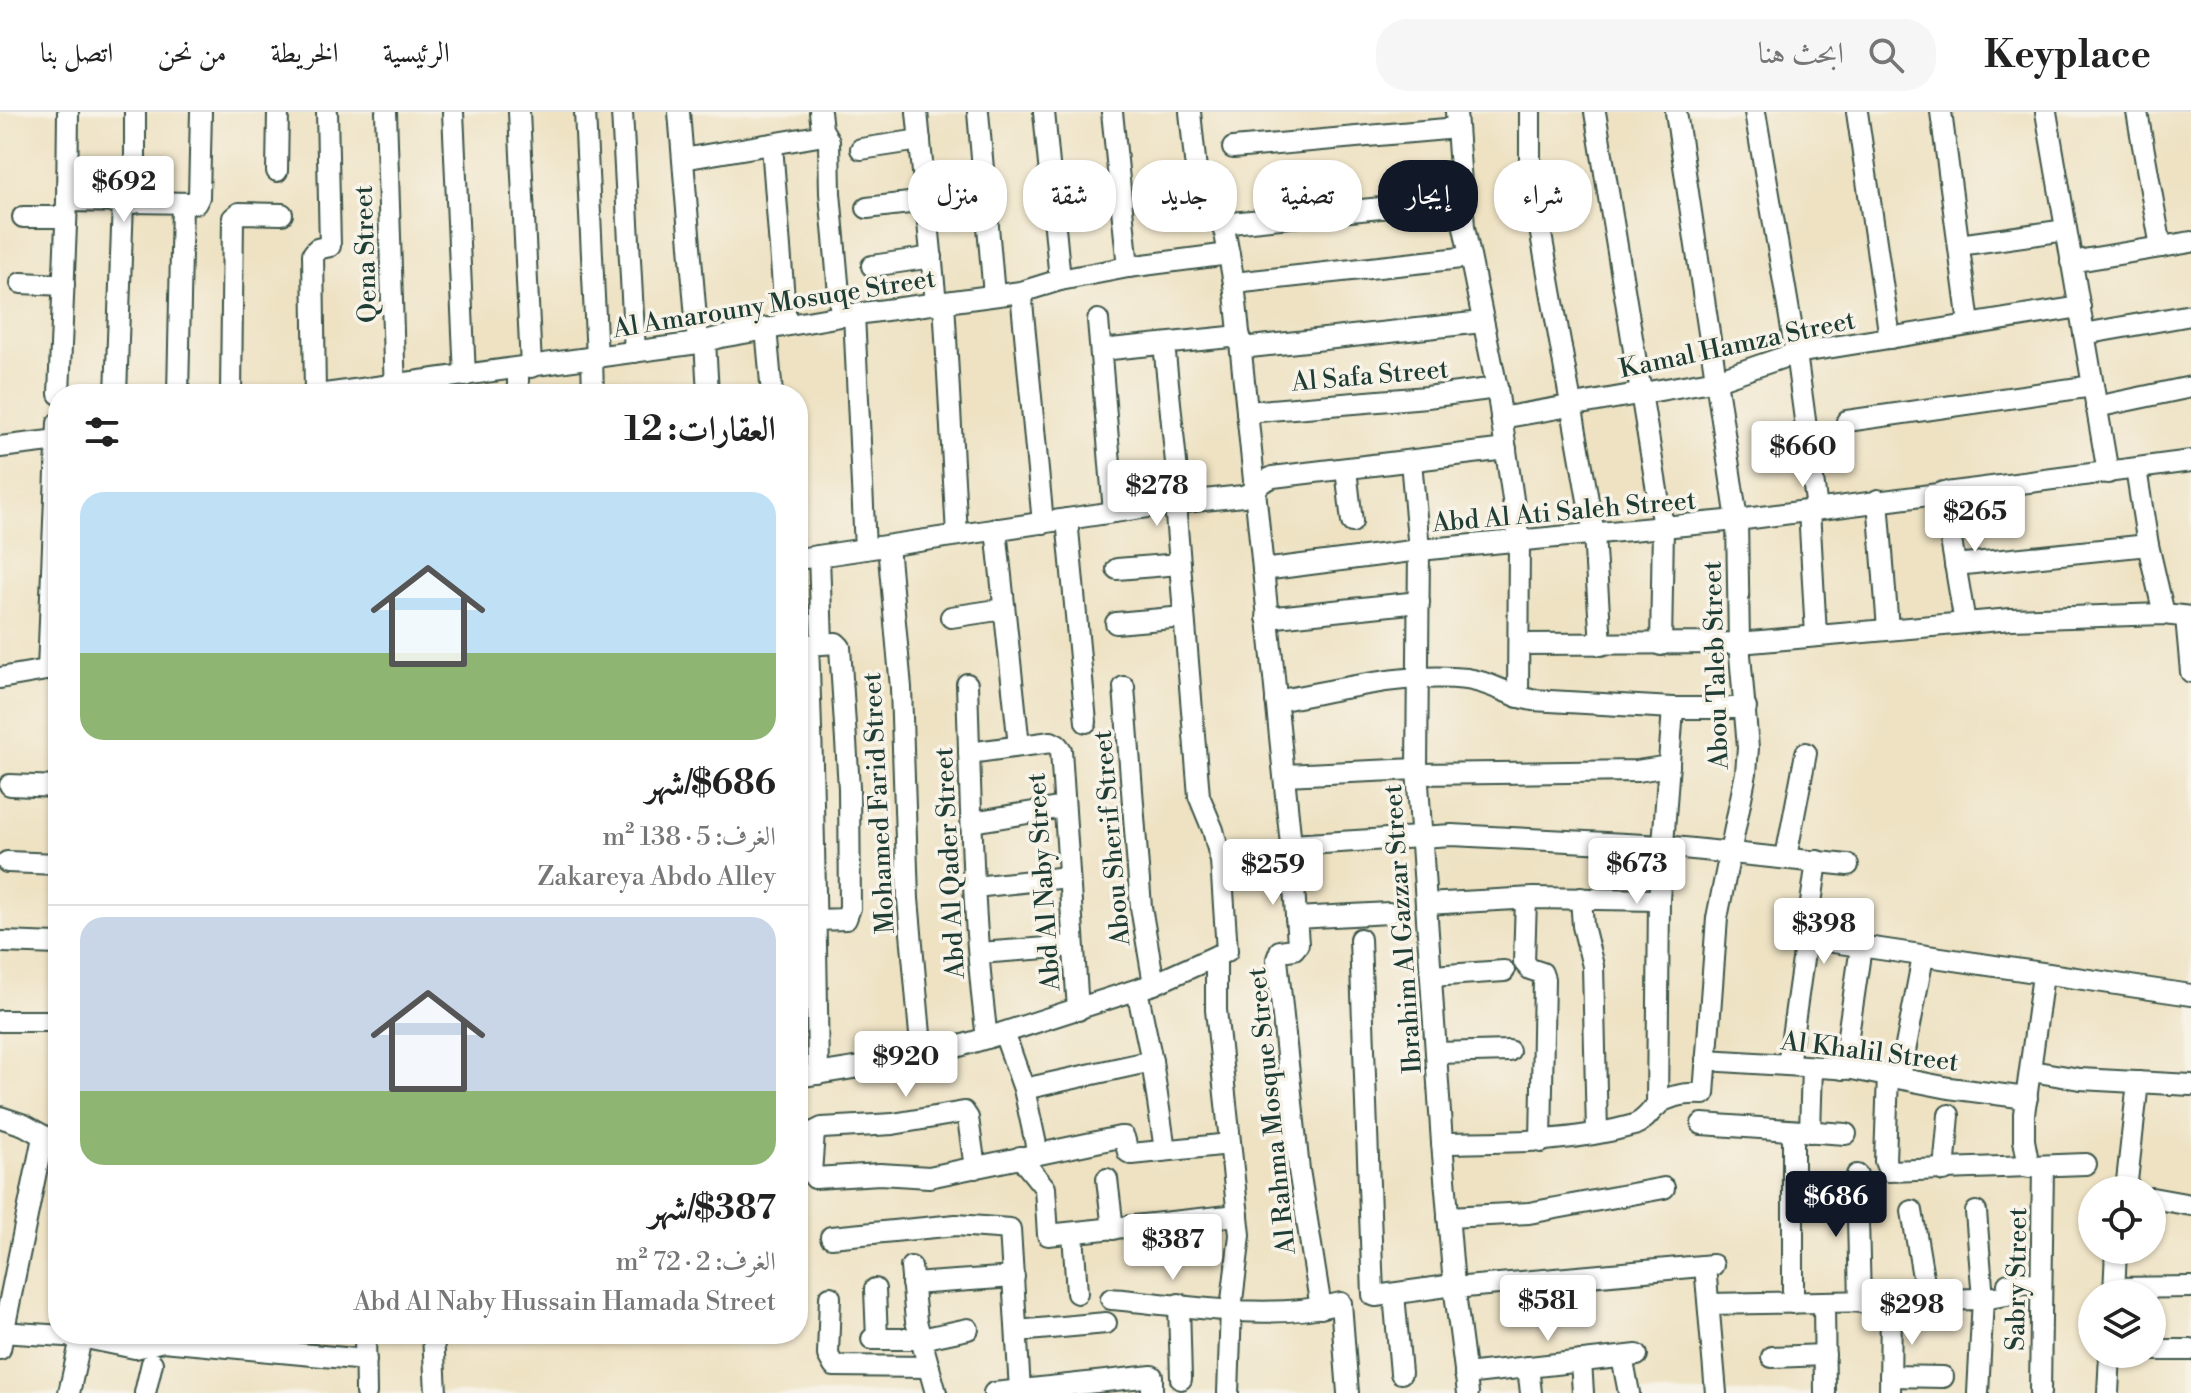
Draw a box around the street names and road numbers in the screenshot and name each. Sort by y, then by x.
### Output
street label: Qena Street [348,184,384,324]
street label: Al Amarouny Mosuqe Street [610,263,938,345]
street label: Kamal Hamza Street [1616,304,1858,386]
street label: Al Safa Street [1289,353,1450,399]
street label: Abd Al Ati Saleh Street [1430,485,1697,540]
street label: Abou Taleb Street [1696,560,1736,771]
street label: Mohamed Farid Street [856,671,902,935]
street label: Abou Sherif Street [1087,729,1137,948]
street label: Abd Al Qader Street [928,746,972,981]
street label: Abd Al Naby Street [1020,772,1068,993]
street label: Ibrahim Al Gazzar Street [1377,783,1429,1075]
street label: Al Rahma Mosque Street [1241,966,1303,1257]
street label: Al Khalil Street [1778,1025,1960,1079]
street label: Sabry Street [2000,1207,2034,1351]

